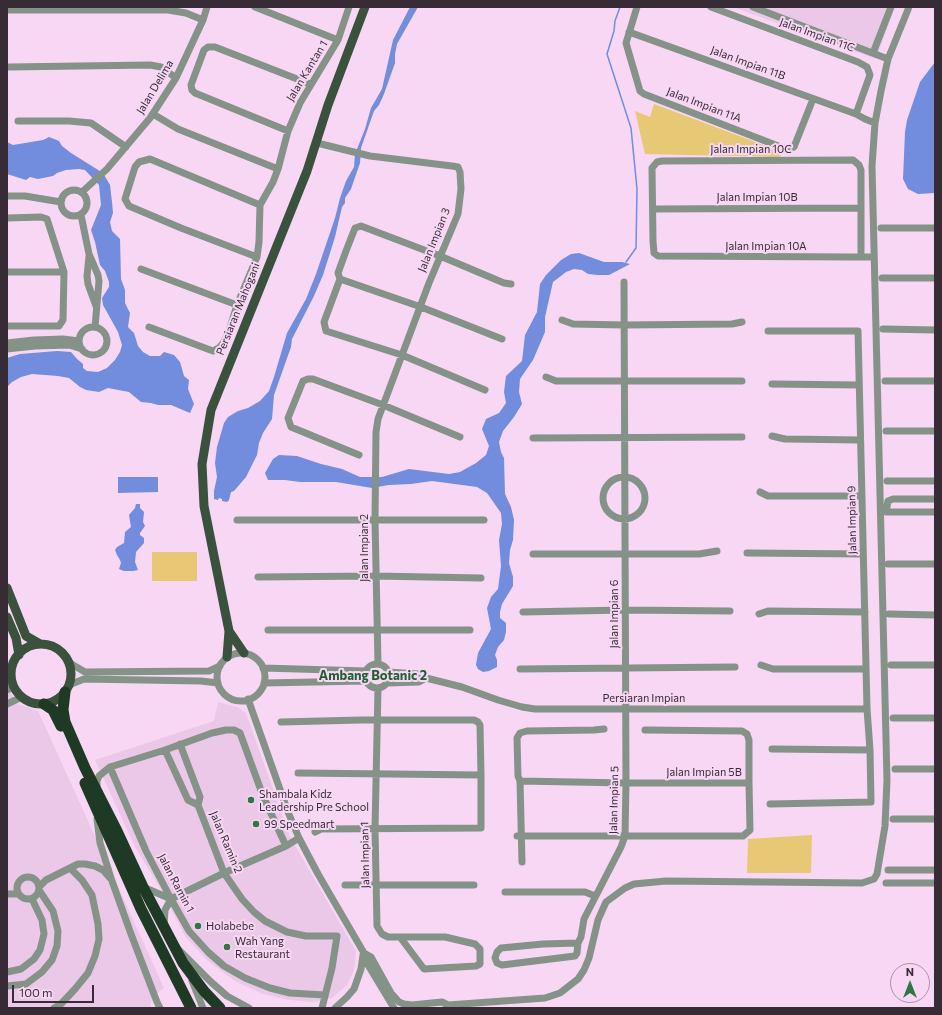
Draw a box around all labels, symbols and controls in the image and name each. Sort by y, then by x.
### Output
street label: Jalan Impian 11C [778,15,856,55]
street label: Jalan Kantan 1 [284,38,330,104]
street label: Jalan Impian 11B [709,43,787,83]
street label: Jalan Delima [134,58,176,116]
street label: Jalan Impian 11A [665,85,743,125]
street label: Jalan Impian 10C [710,142,792,156]
street label: Jalan Impian 10B [716,190,798,204]
street label: Jalan Impian 3 [415,206,453,274]
street label: Jalan Impian 10A [725,239,807,253]
street label: Persiaran Mahogani [213,261,263,357]
street label: Jalan Impian 9 [845,486,859,554]
street label: Jalan Impian 2 [357,514,371,582]
street label: Jalan Impian 6 [607,580,621,648]
district label: Ambang Botanic 2 [319,668,427,684]
street label: Persiaran Impian [603,691,685,705]
street label: Jalan Impian 5B [666,765,742,779]
street label: Jalan Impian 5 [607,766,621,834]
place label: Shambala Kidz Leadership Pre School [259,787,369,813]
marker: Shambala Kidz Leadership Pre School [246,795,256,805]
street label: Jalan Ramin 2 [207,809,245,875]
place label: 99 Speedmart [264,817,335,831]
marker: 99 Speedmart [251,819,261,829]
street label: Jalan Impian 1 [358,821,372,889]
street label: Jalan Ramin 1 [155,851,197,915]
place label: Holabebe [206,919,254,933]
marker: Holabebe [193,921,203,931]
place label: Wah Yang Restaurant [235,934,290,960]
marker: Wah Yang Restaurant [222,942,232,952]
north arrow [890,963,930,1003]
text: N [906,965,914,978]
scale bar [14,977,96,1003]
text: 100 m [19,985,53,999]

